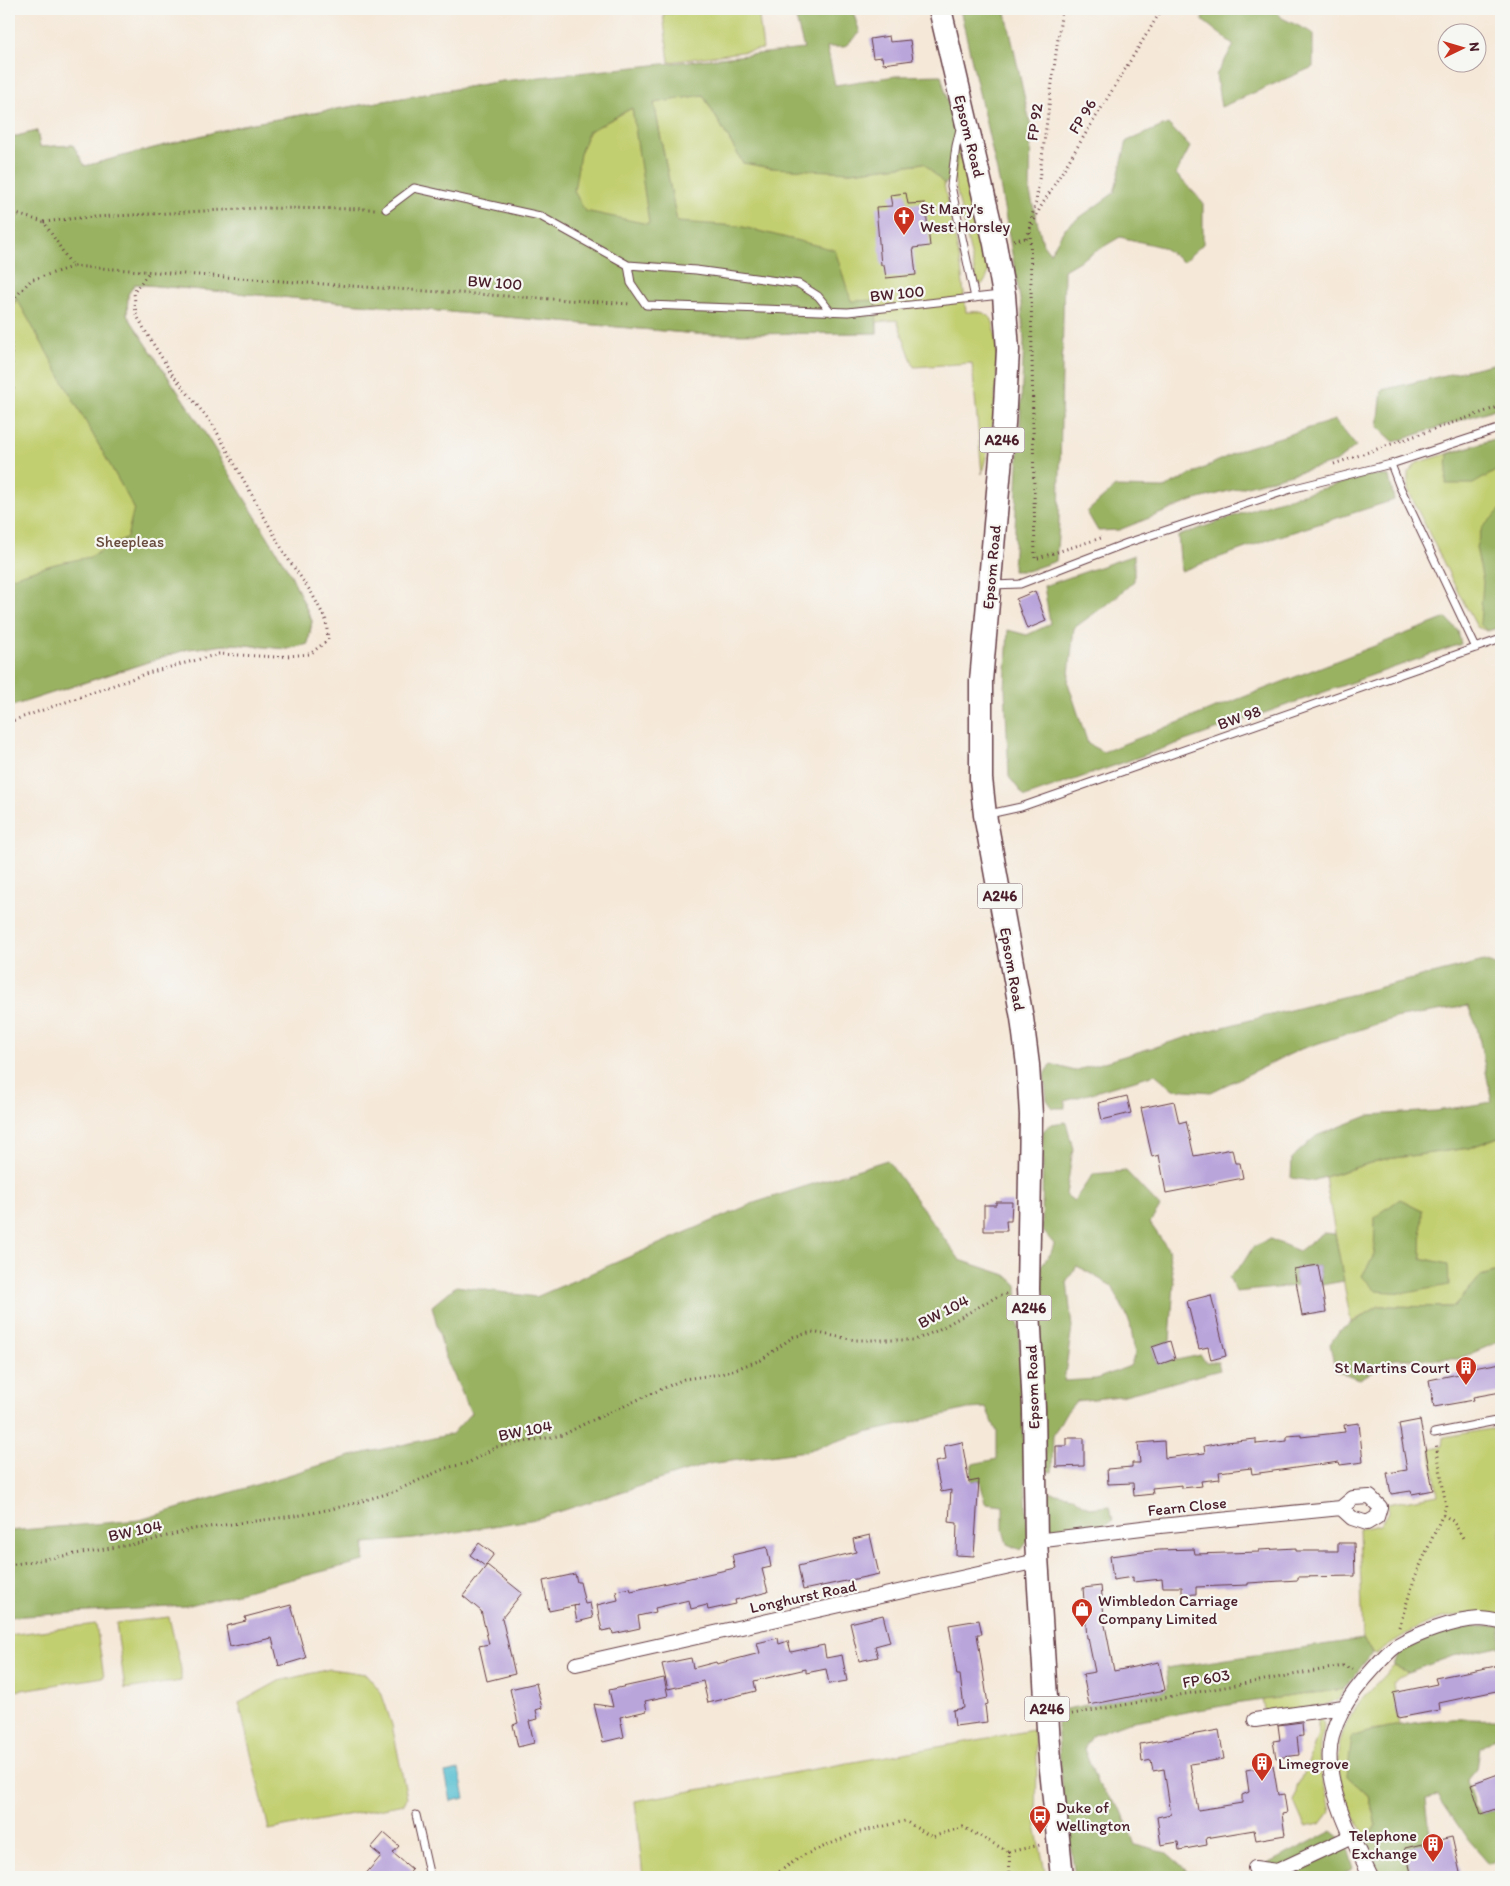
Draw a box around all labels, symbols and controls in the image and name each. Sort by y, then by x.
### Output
north arrow [1438,22,1488,72]
text: N [1466,41,1483,52]
street label: Epsom Road [950,93,989,180]
street label: FP 96 [1064,95,1100,137]
street label: FP 92 [1022,101,1047,142]
place label: St Mary's West Horsley [920,199,1010,236]
church icon: St Mary's West Horsley [892,205,916,236]
street label: BW 100 [467,271,523,294]
street label: BW 100 [869,281,925,306]
road number: A246 [980,428,1024,452]
street label: Epsom Road [978,524,1005,610]
park label: Sheepleas [96,532,164,551]
street label: BW 98 [1215,701,1264,734]
road number: A246 [978,884,1022,908]
street label: Epsom Road [996,926,1029,1013]
street label: BW 104 [915,1290,972,1332]
road number: A246 [1006,1296,1052,1320]
street label: Epsom Road [1022,1344,1043,1430]
building icon: St Martins Court [1454,1355,1478,1386]
place label: St Martins Court [1335,1358,1450,1377]
street label: BW 104 [497,1416,554,1445]
street label: Fearn Close [1147,1493,1228,1520]
street label: BW 104 [106,1515,164,1545]
street label: Longhurst Road [748,1576,858,1617]
place label: Wimbledon Carriage Company Limited [1098,1591,1238,1628]
shop icon: Wimbledon Carriage Company Limited [1070,1597,1094,1628]
street label: FP 603 [1181,1665,1232,1692]
road number: A246 [1024,1696,1070,1722]
building icon: Limegrove [1250,1751,1274,1782]
place label: Limegrove [1278,1754,1349,1773]
place label: Duke of Wellington [1056,1798,1130,1835]
bus stop icon: Duke of Wellington [1028,1804,1052,1835]
place label: Telephone Exchange [1349,1826,1417,1863]
building icon: Telephone Exchange [1421,1832,1445,1863]

